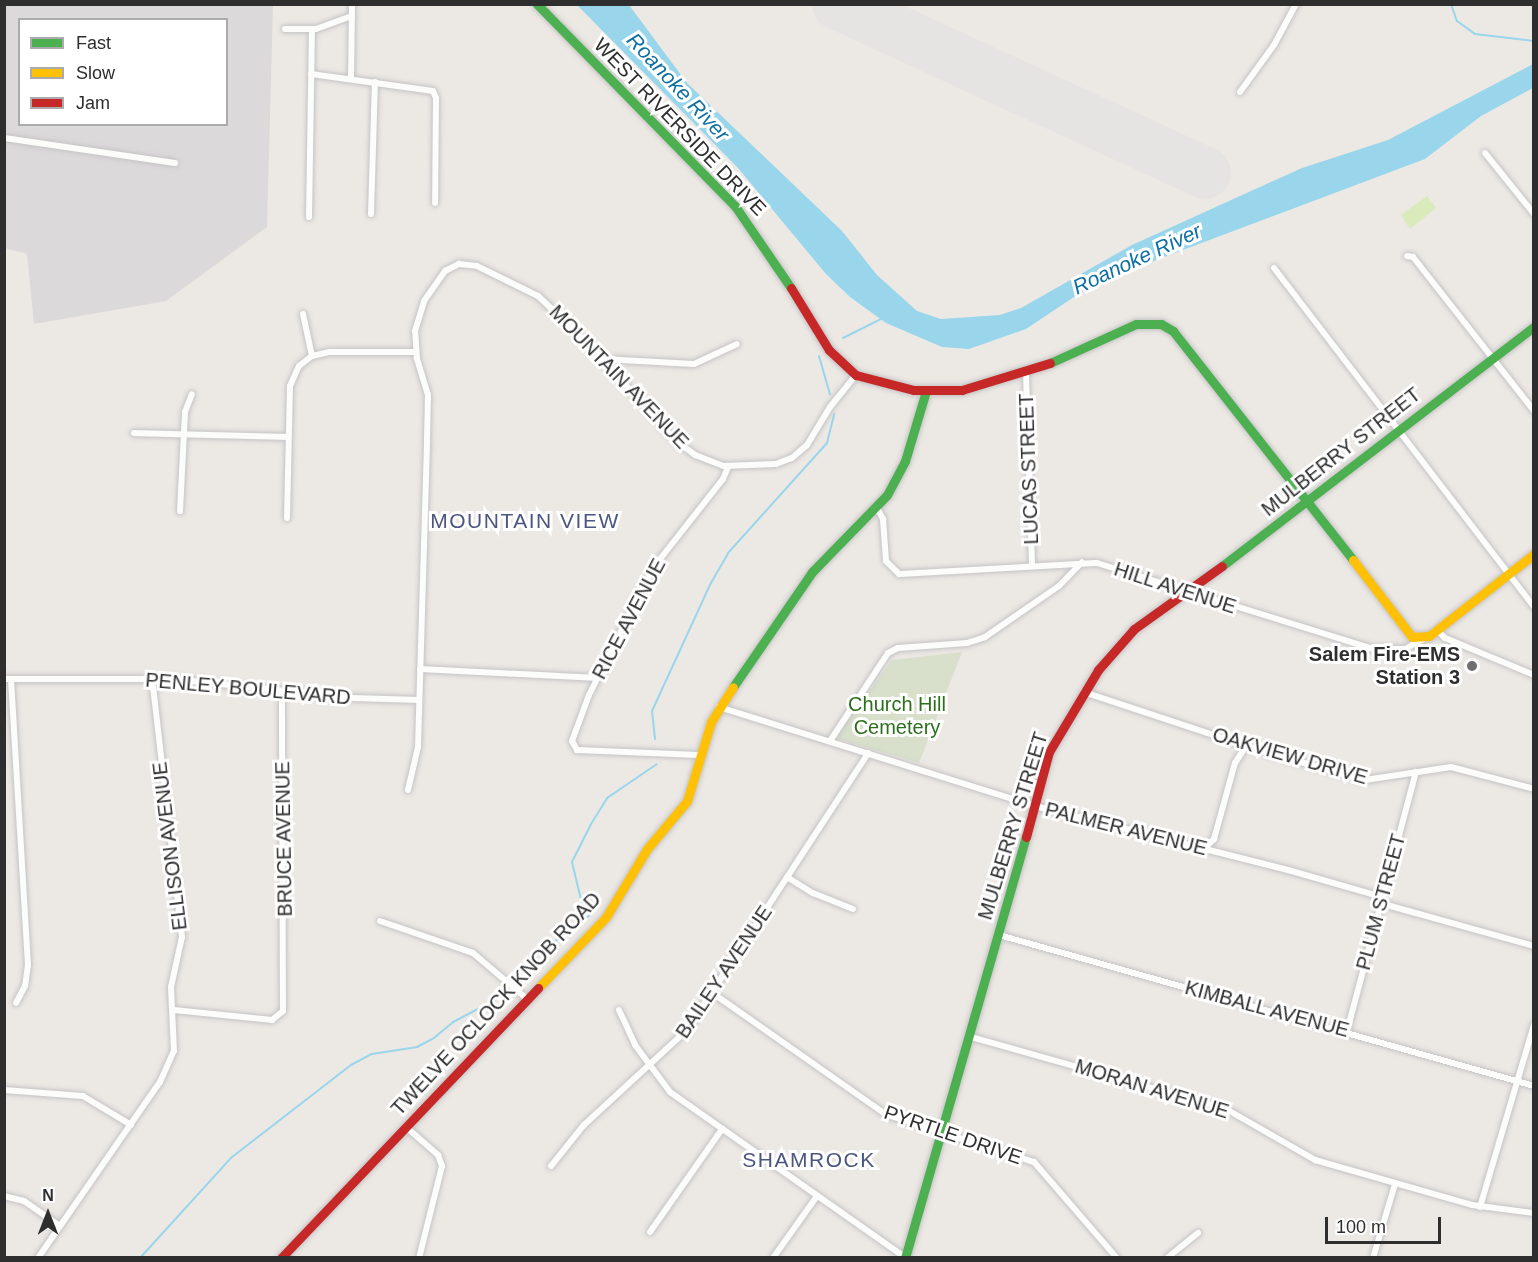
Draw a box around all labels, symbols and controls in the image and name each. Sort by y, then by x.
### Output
legend [18,18,228,126]
water label: Roanoke River [621,28,735,146]
text: Fast [76,33,111,53]
street label: WEST RIVERSIDE DRIVE [589,33,771,221]
text: Slow [76,63,115,83]
text: Jam [76,93,110,113]
water label: Roanoke River [1069,218,1205,300]
street label: MOUNTAIN AVENUE [544,300,694,454]
street label: MULBERRY STREET [1257,382,1425,522]
street label: LUCAS STREET [1014,393,1044,545]
district label: MOUNTAIN VIEW [430,508,620,534]
street label: RICE AVENUE [587,554,671,684]
street label: HILL AVENUE [1110,557,1240,619]
place label: Salem Fire-EMS Station 3 [1309,642,1460,689]
marker: Salem Fire-EMS Station 3 [1465,659,1479,673]
street label: PENLEY BOULEVARD [144,668,352,710]
park label: Church Hill Cemetery [848,693,946,740]
street label: OAKVIEW DRIVE [1210,722,1370,790]
street label: MULBERRY STREET [973,729,1053,923]
street label: ELLISON AVENUE [148,760,192,932]
street label: BRUCE AVENUE [271,761,297,917]
street label: PALMER AVENUE [1042,797,1210,861]
street label: PLUM STREET [1351,831,1411,973]
street label: TWELVE OCLOCK KNOB ROAD [386,887,606,1121]
street label: BAILEY AVENUE [670,900,778,1044]
street label: KIMBALL AVENUE [1181,975,1353,1043]
street label: MORAN AVENUE [1072,1054,1232,1124]
street label: PYRTLE DRIVE [881,1100,1025,1170]
district label: SHAMROCK [742,1147,876,1173]
north arrow [18,1184,78,1244]
text: N [42,1187,54,1204]
scale bar [1328,1205,1444,1243]
text: 100 m [1336,1217,1386,1237]

